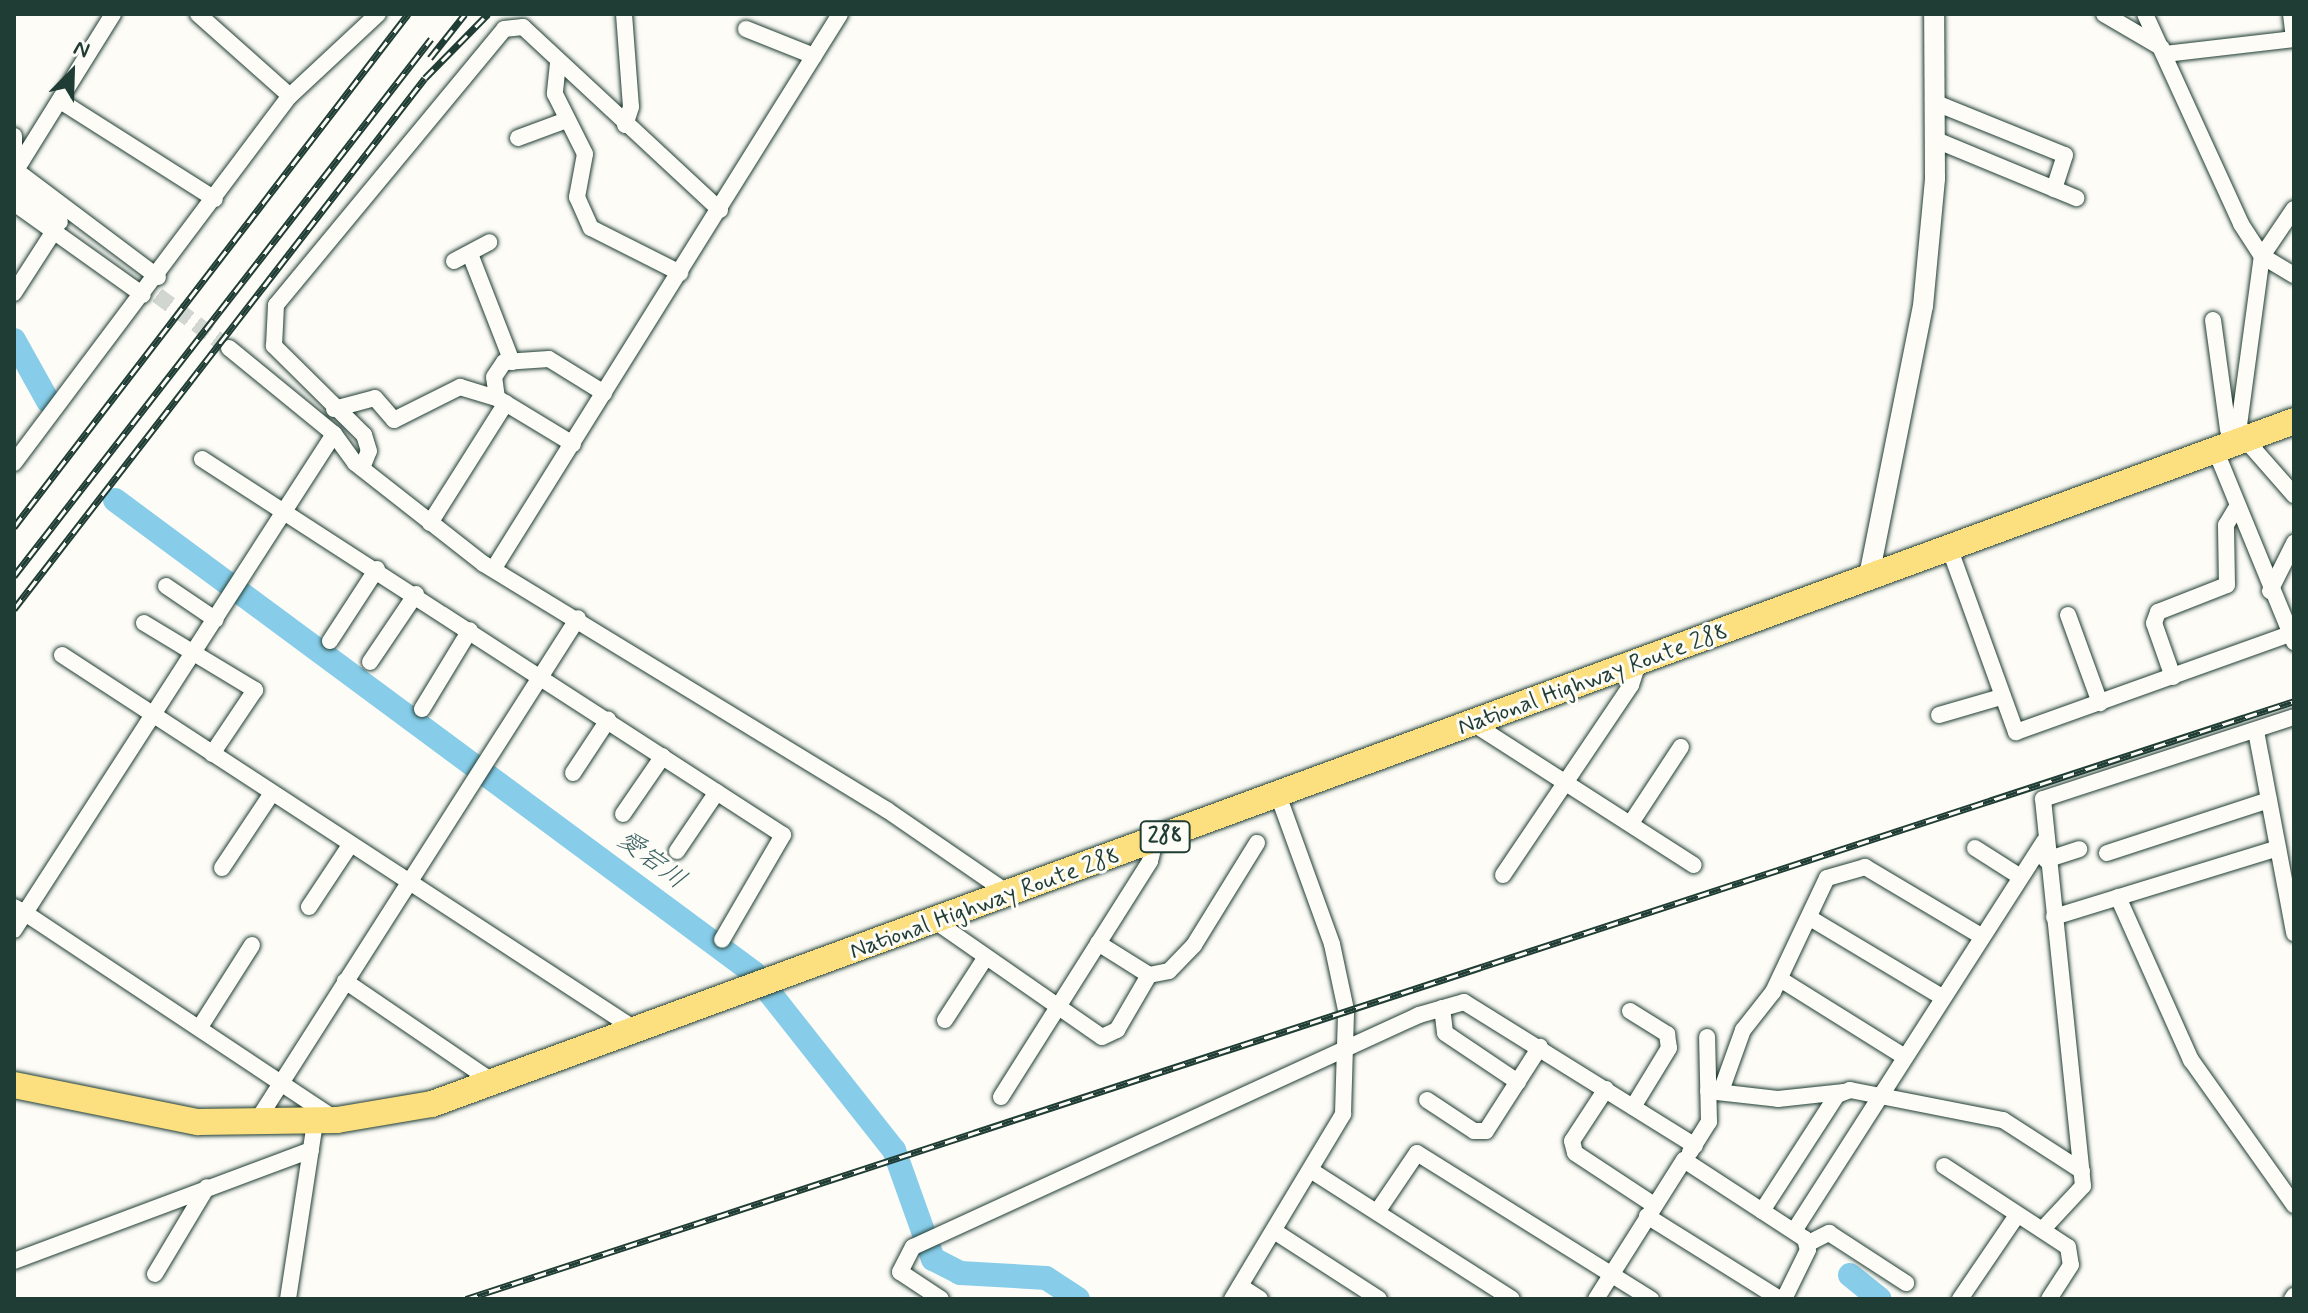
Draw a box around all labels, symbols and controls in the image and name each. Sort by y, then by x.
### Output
north arrow [32,32,112,112]
text: N [69,34,94,66]
street label: National Highway Route 288 [1458,619,1728,741]
road number: 288 [1139,819,1191,855]
water label: 愛宕川 [610,825,692,897]
street label: National Highway Route 288 [850,843,1120,965]

